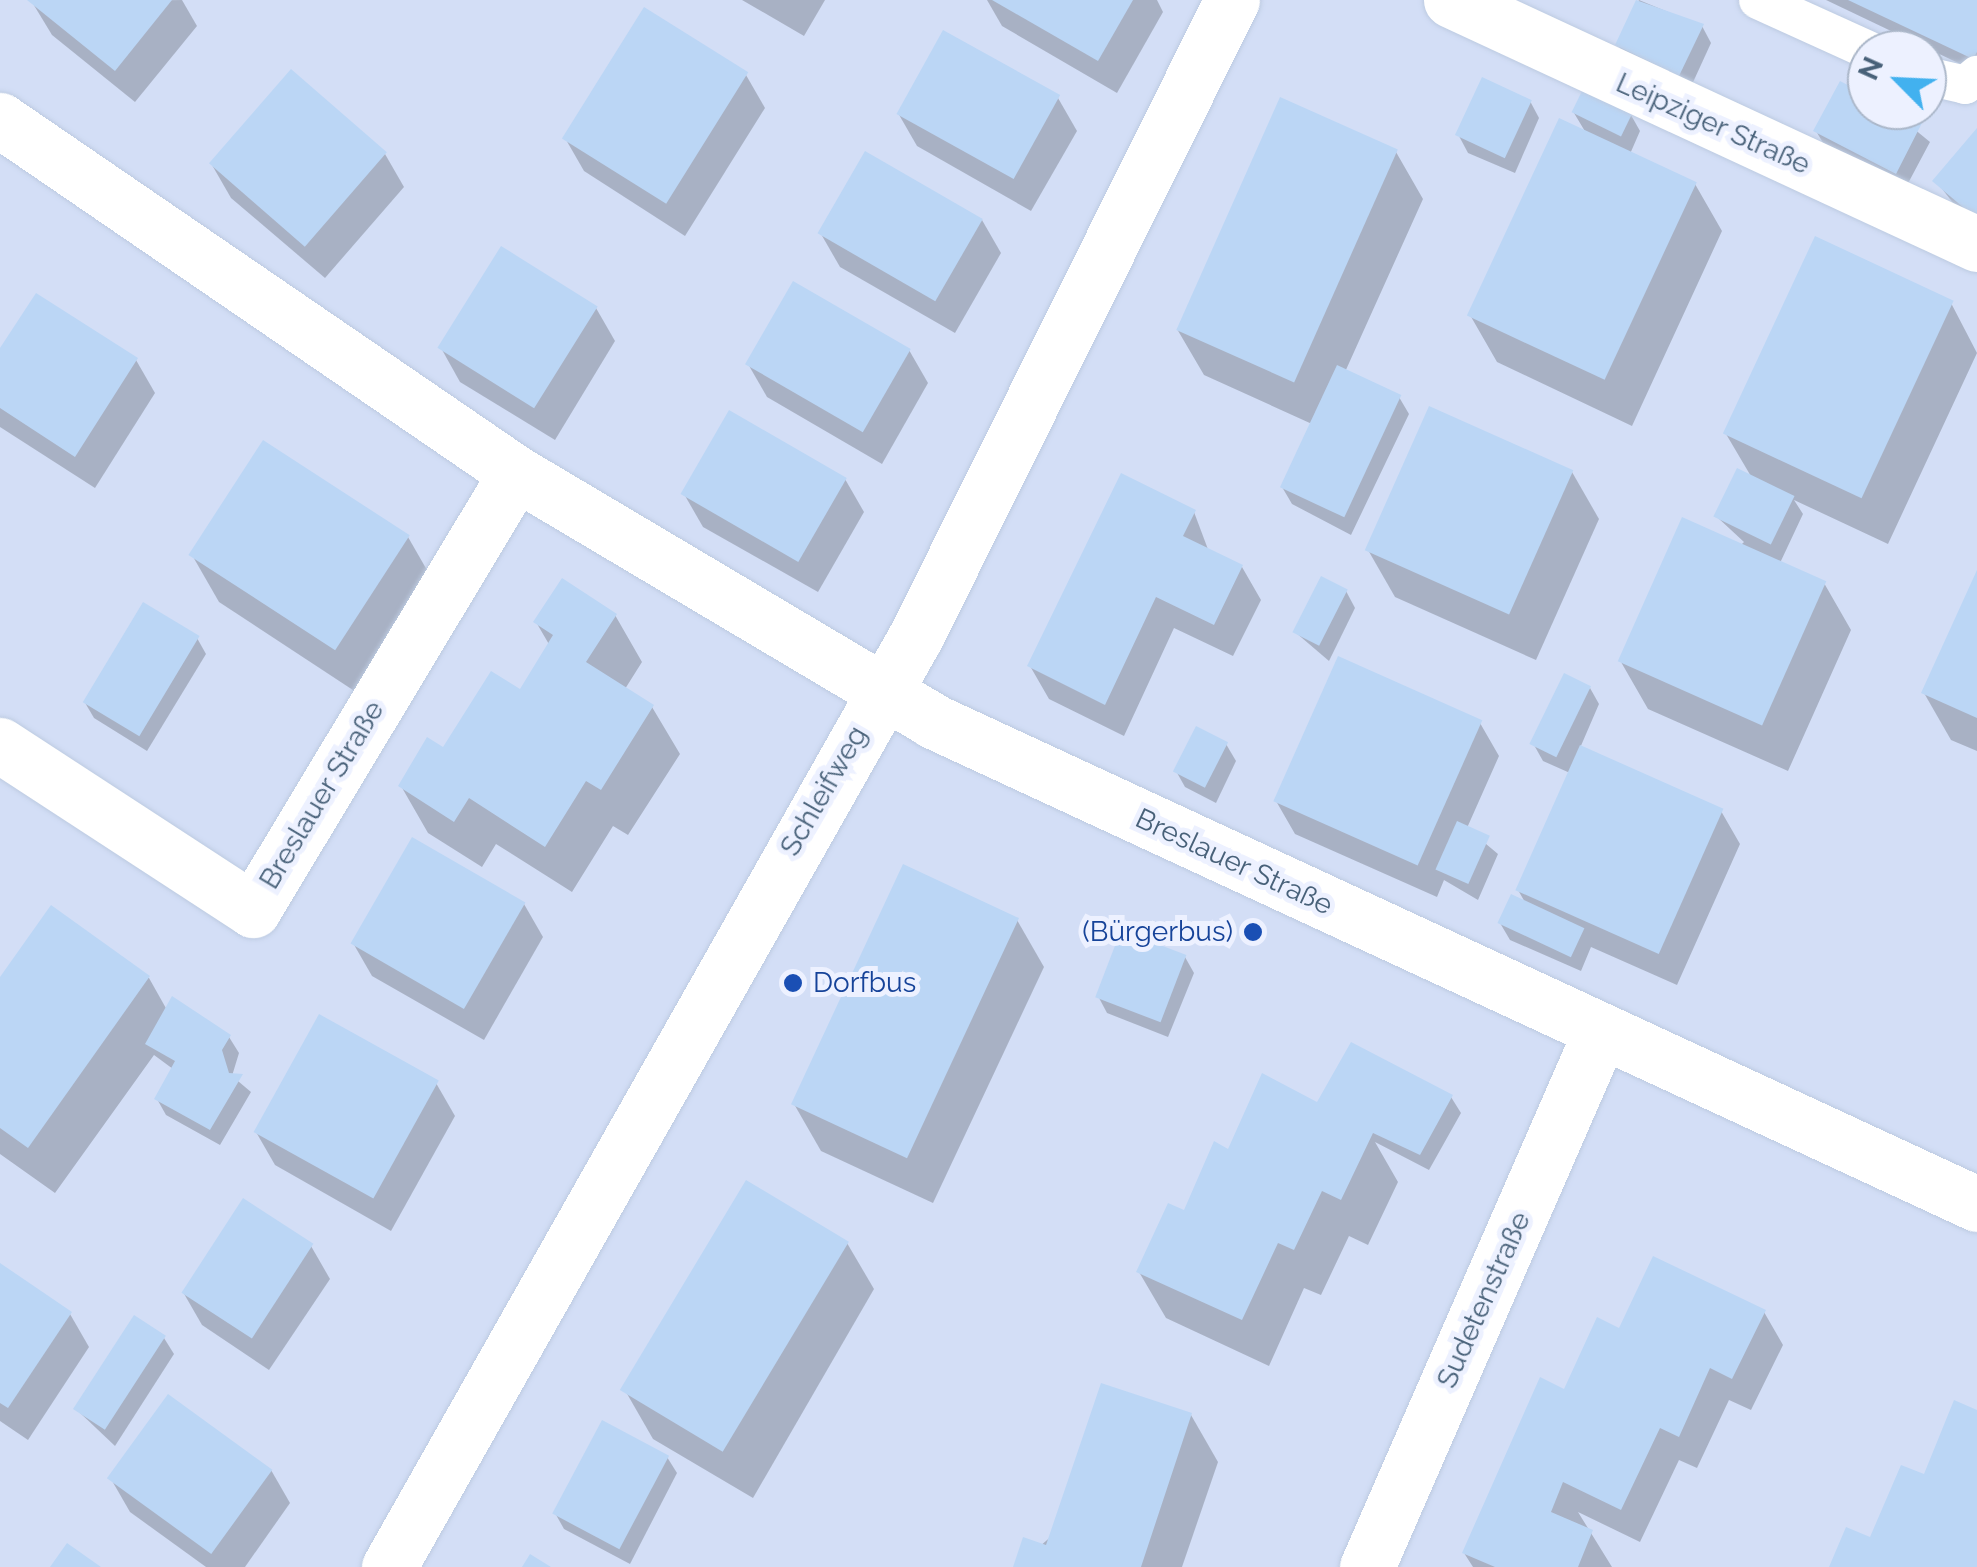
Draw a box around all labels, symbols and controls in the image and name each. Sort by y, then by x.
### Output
north arrow [1847,30,1947,130]
text: N [1852,52,1890,85]
street label: Leipziger Straße [1611,66,1815,182]
street label: Breslauer Straße [253,695,391,895]
street label: Schleifweg [773,720,875,862]
street label: Breslauer Straße [1130,802,1338,922]
place label: (Bürgerbus) [1082,915,1233,949]
marker: (Bürgerbus) [1242,921,1264,943]
place label: Dorfbus [813,966,916,1000]
marker: Dorfbus [782,972,804,994]
street label: Sudetenstraße [1430,1207,1538,1393]

